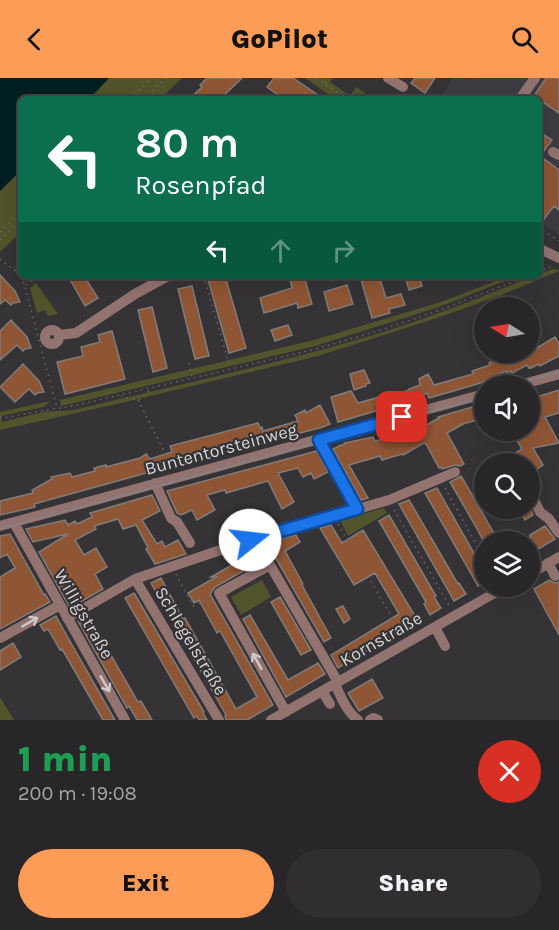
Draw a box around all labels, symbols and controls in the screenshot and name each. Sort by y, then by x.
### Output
icon: back [18,23,51,56]
text: GoPilot [231,23,328,55]
icon: search [508,23,541,56]
text: 80 m [135,118,239,168]
icon: left [36,120,114,198]
text: Rosenpfad [135,169,267,201]
icon: left [201,234,234,267]
icon: ahead [264,234,297,267]
icon: right [327,234,360,267]
north arrow [474,297,540,363]
map controls [474,297,540,597]
button: sound [474,375,540,441]
pin [376,391,427,442]
icon: arrive [385,400,418,433]
street label: Buntentorsteinweg [142,418,300,480]
button: search [474,453,540,519]
position arrow [218,508,282,572]
button: layers [474,531,540,597]
street label: Willigstraße [49,565,119,663]
street label: Schlegelstraße [150,583,232,699]
street label: Kornstraße [336,607,426,671]
one-way arrow [21,615,38,627]
one-way arrow [251,653,263,670]
one-way arrow [99,675,111,692]
text: 1 min [18,738,112,780]
button: close [478,740,541,803]
text: 200 m · 19:08 [18,782,137,805]
button: Exit [18,849,274,918]
button: Share [286,849,541,918]

